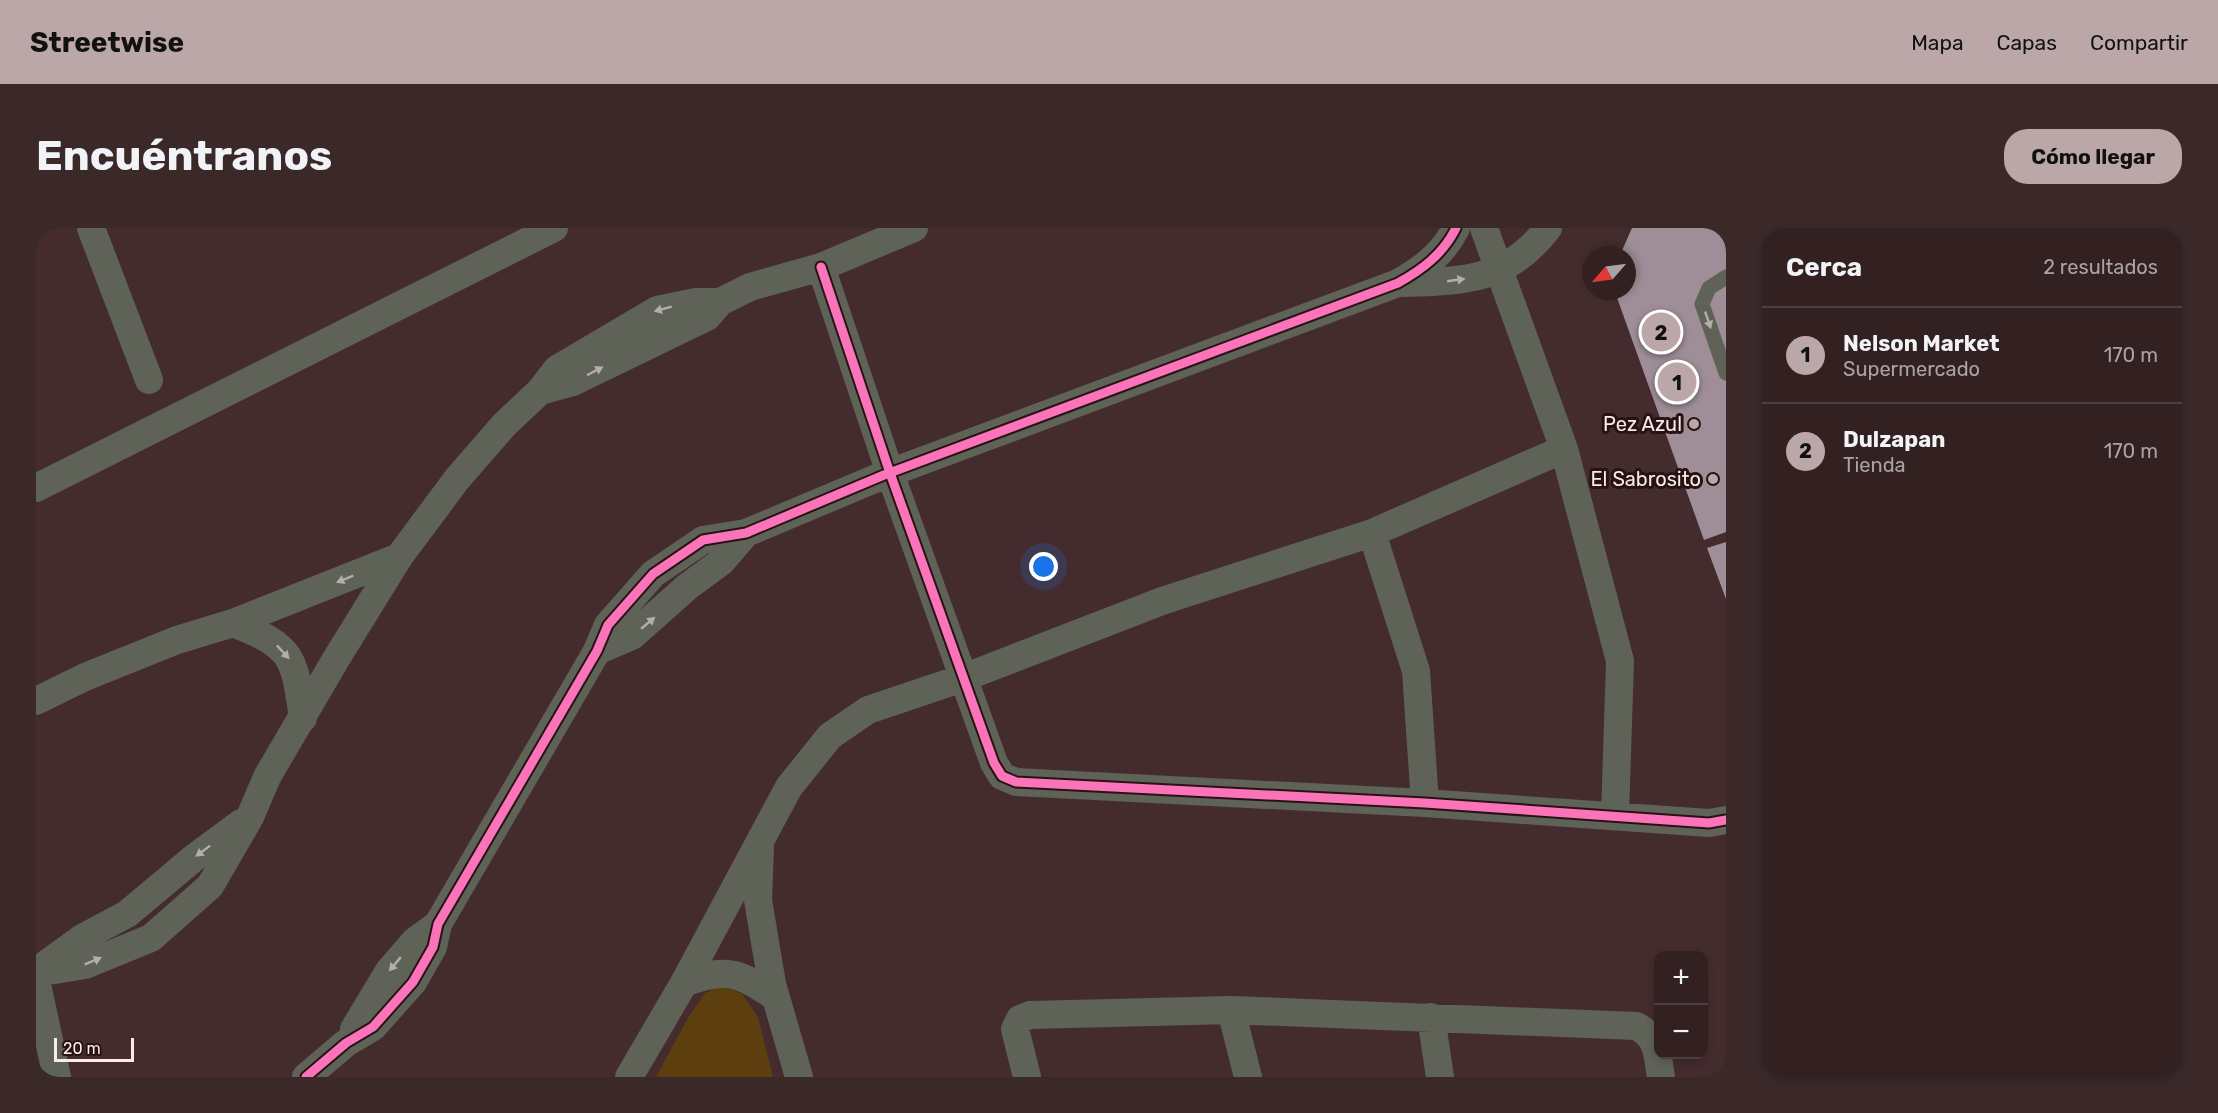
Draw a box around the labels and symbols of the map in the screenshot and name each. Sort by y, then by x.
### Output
north arrow [1582,246,1636,300]
one-way arrow [1447,276,1466,285]
one-way arrow [654,305,672,315]
pin: 2 [1642,310,1680,354]
one-way arrow [1703,312,1713,330]
pin: 1 [1658,360,1696,404]
one-way arrow [586,366,603,376]
place label: Pez Azul [1603,412,1682,436]
marker: Pez Azul [1687,417,1701,431]
place label: El Sabrosito [1591,467,1701,491]
marker: El Sabrosito [1706,472,1720,486]
your location [1029,552,1058,581]
one-way arrow [336,575,354,584]
one-way arrow [640,617,656,630]
one-way arrow [276,644,290,659]
one-way arrow [195,845,210,857]
one-way arrow [84,956,102,965]
one-way arrow [389,956,402,971]
scale bar [54,1035,134,1062]

